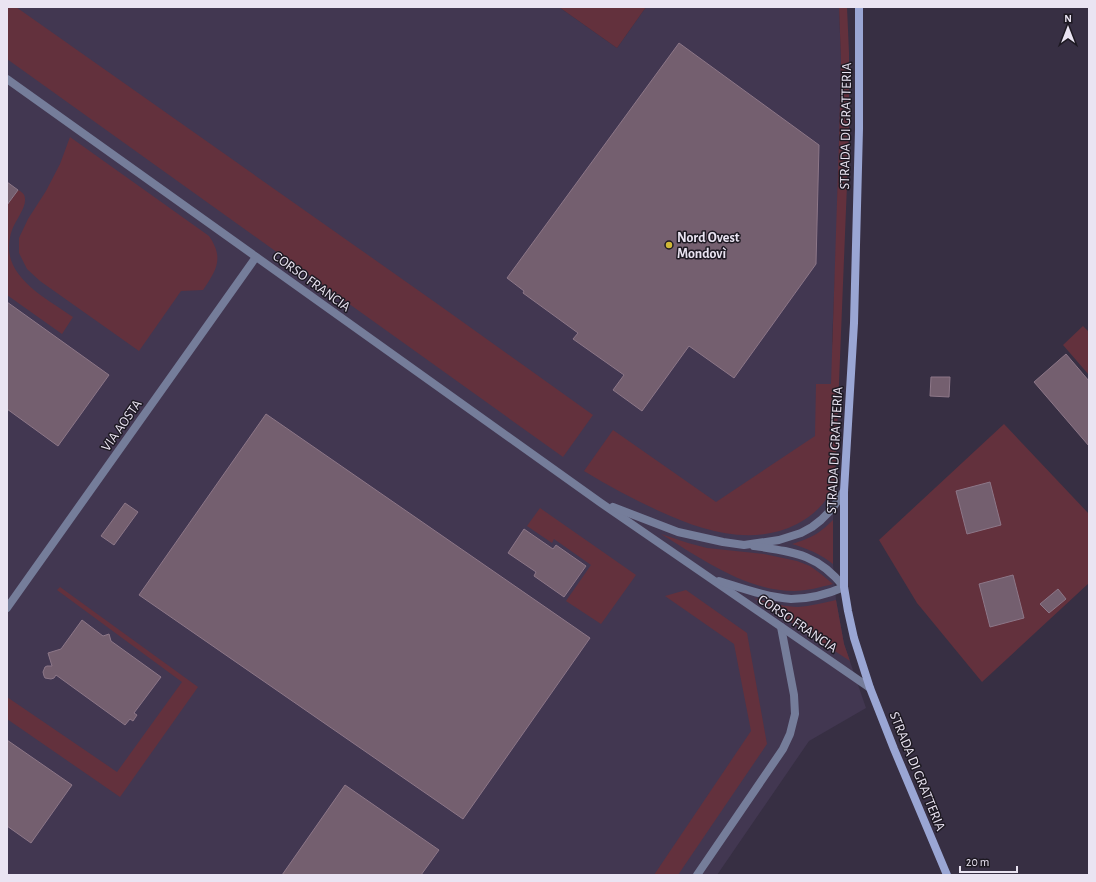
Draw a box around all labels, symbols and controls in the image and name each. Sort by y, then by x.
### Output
north arrow [1048,8,1088,48]
text: N [1064,13,1072,24]
street label: STRADA DI GRATTERIA [838,62,854,190]
place label: Nord Ovest Mondovì [677,231,740,261]
marker: Nord Ovest Mondovì [664,240,674,250]
street label: CORSO FRANCIA [270,249,353,315]
street label: STRADA DI GRATTERIA [825,386,845,514]
street label: VIA AOSTA [99,397,145,454]
street label: CORSO FRANCIA [755,592,840,655]
street label: STRADA DI GRATTERIA [887,710,947,833]
scale bar [960,848,1017,874]
text: 20 m [966,856,989,868]

